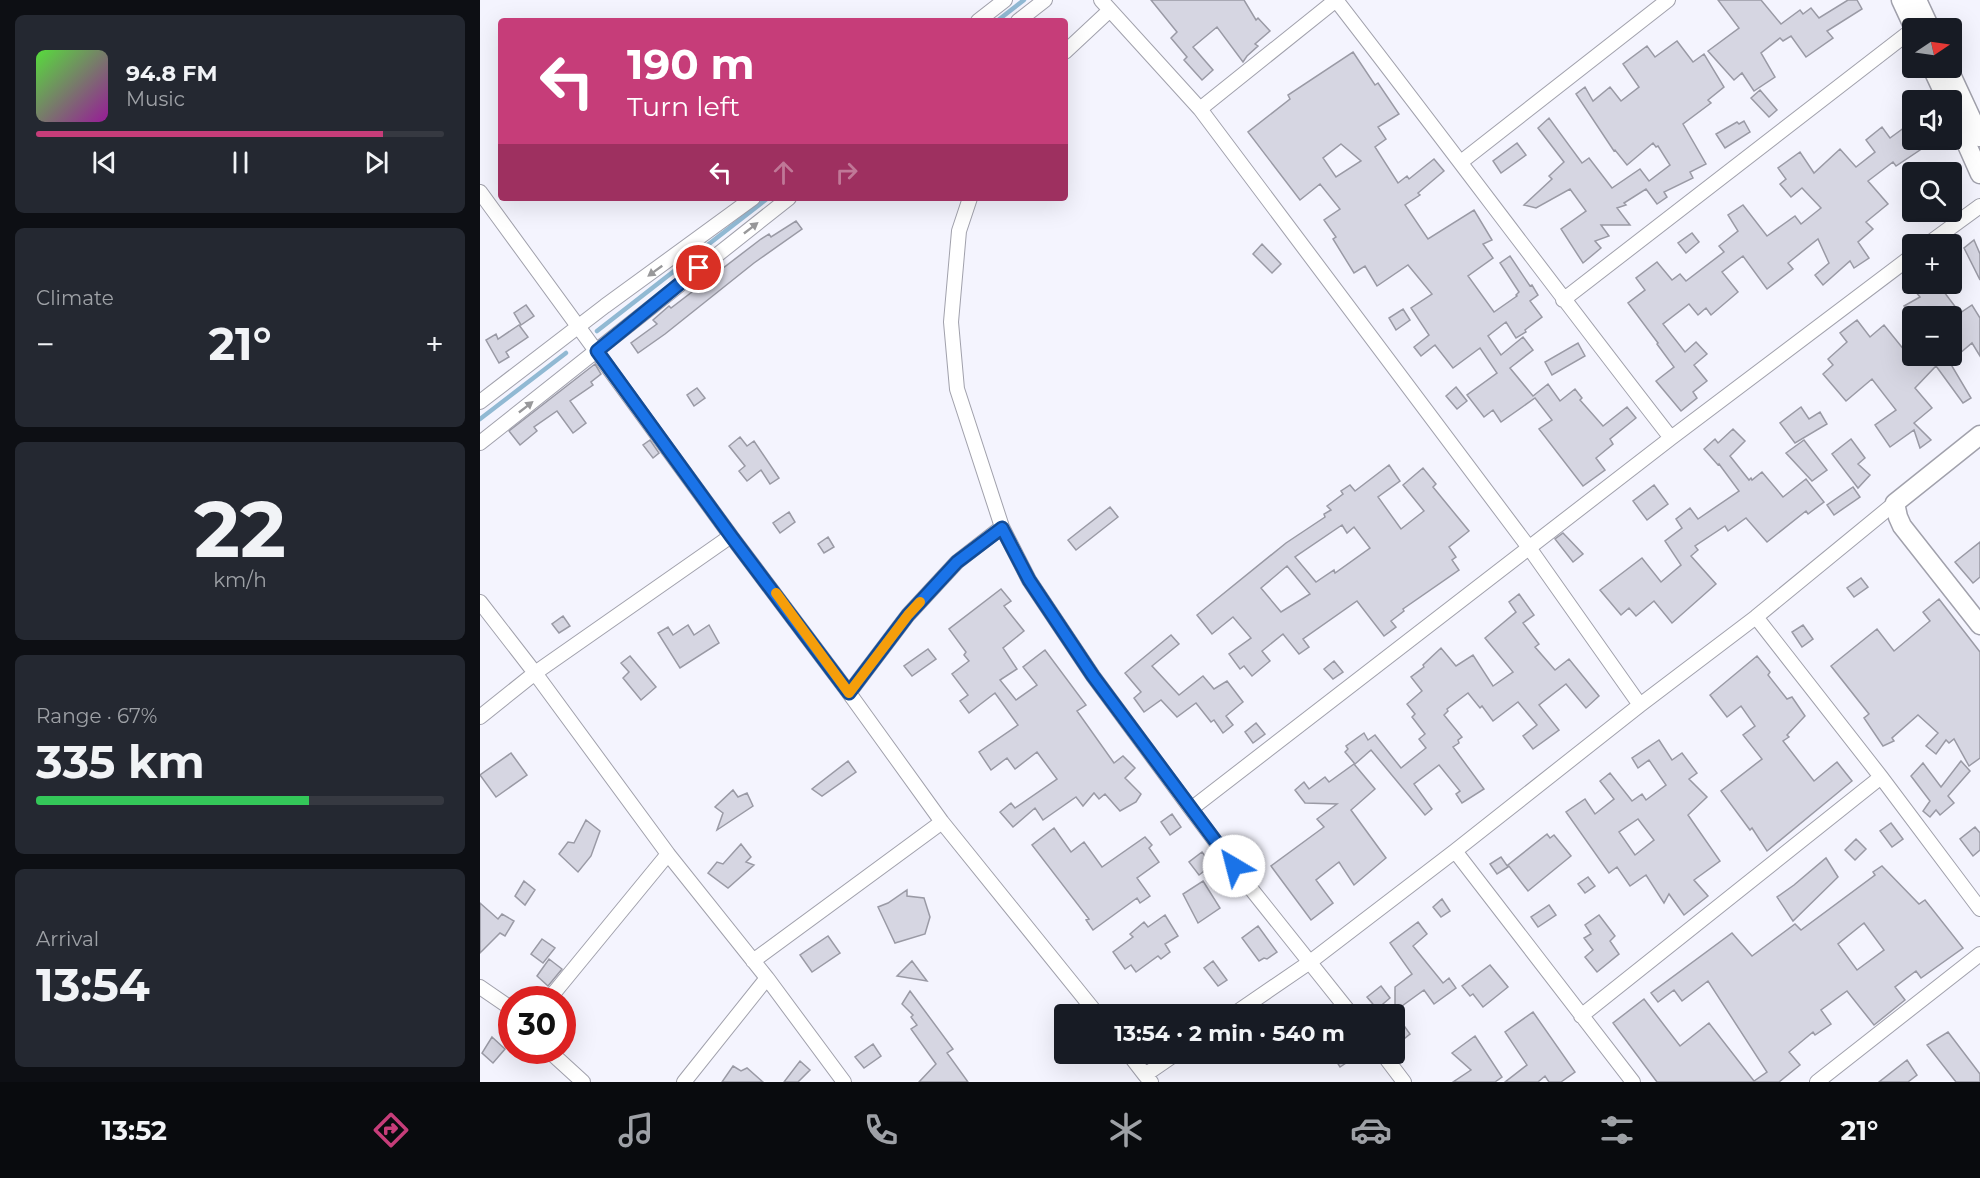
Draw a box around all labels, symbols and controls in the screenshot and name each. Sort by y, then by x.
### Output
north arrow [1902,18,1962,78]
map controls [1902,18,1962,366]
text: 190 m [627,38,755,90]
icon: left [528,42,606,120]
text: 94.8 FM [126,60,217,87]
text: Music [126,87,185,111]
text: Turn left [627,90,740,123]
button: sound [1902,90,1962,150]
icon: previous [88,146,121,179]
icon: pause [224,146,257,179]
icon: next [360,146,393,179]
icon: left [704,156,737,189]
icon: ahead [767,156,800,189]
icon: right [830,156,863,189]
button: search [1902,162,1962,222]
one-way arrow [743,221,759,234]
button: + [1902,234,1962,294]
pin [673,242,724,293]
icon: arrive [682,251,715,284]
one-way arrow [648,264,663,276]
text: Climate [36,286,114,310]
button: − [1902,306,1962,366]
text: 21° [208,316,272,371]
text: − [36,324,55,364]
text: + [425,324,444,364]
one-way arrow [518,400,534,413]
text: 22 [194,481,286,577]
text: km/h [213,568,267,592]
text: Range · 67% [36,704,157,728]
text: 335 km [36,734,205,789]
position arrow [1202,834,1266,898]
text: Arrival [36,927,99,951]
text: 13:54 [36,957,150,1012]
speed limit sign: 30 [498,986,576,1064]
text: 13:54 · 2 min · 540 m [1114,1020,1345,1047]
icon: directions [370,1109,412,1151]
icon: music [615,1109,657,1151]
icon: phone [860,1109,902,1151]
icon: climate [1105,1109,1147,1151]
icon: car [1350,1109,1392,1151]
icon: filters [1596,1109,1638,1151]
text: 13:52 [102,1114,167,1147]
text: 21° [1841,1114,1878,1147]

